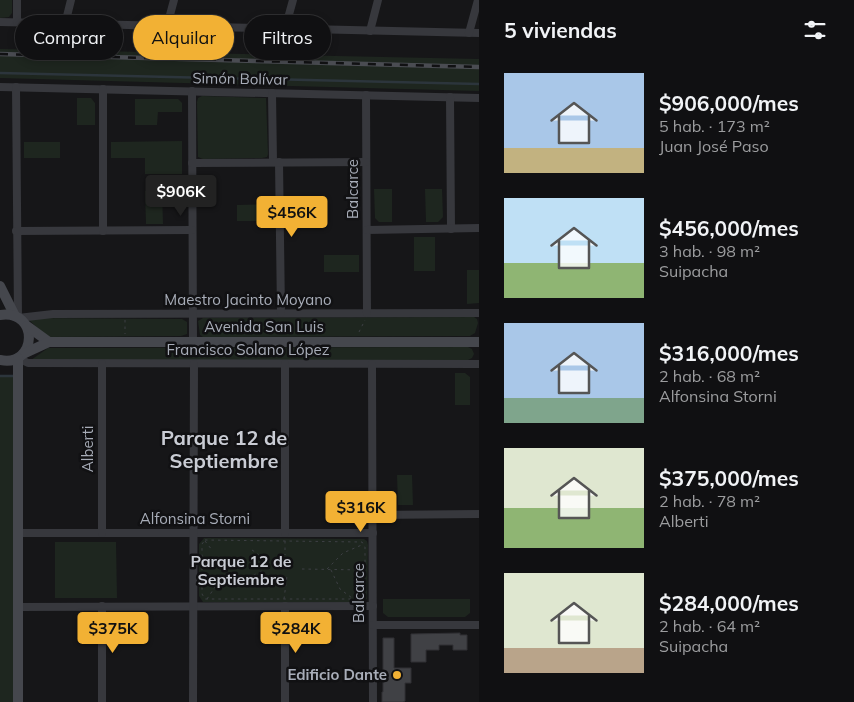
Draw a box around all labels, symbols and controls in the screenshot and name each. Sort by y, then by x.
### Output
chip: Comprar [15,15,123,60]
chip: Alquilar [133,15,234,60]
chip: Filtros [244,15,331,60]
icon: filters [801,16,829,44]
text: 5 viviendas [504,17,617,43]
street label: Simón Bolívar [192,68,288,89]
text: $906,000/mes [659,90,799,116]
icon: home [544,93,604,153]
text: 5 hab. · 173 m² [659,116,770,136]
text: Juan José Paso [659,136,769,156]
street label: Balcarce [343,159,362,219]
pin: $906K [146,174,216,217]
text: $906K [156,181,206,201]
pin: $456K [257,196,327,238]
text: $456K [267,202,317,222]
text: $456,000/mes [659,215,799,241]
icon: home [544,218,604,278]
text: 3 hab. · 98 m² [659,241,760,261]
text: Suipacha [659,261,728,281]
street label: Maestro Jacinto Moyano [164,290,332,309]
street label: Avenida San Luis [204,317,324,336]
street label: Francisco Solano López [167,340,330,359]
text: $316,000/mes [659,340,799,366]
icon: home [544,343,604,403]
text: 2 hab. · 68 m² [659,366,760,386]
text: Alfonsina Storni [659,386,777,406]
district label: Parque 12 de Septiembre [161,425,287,473]
street label: Alberti [78,426,97,472]
text: $375,000/mes [659,465,799,491]
icon: home [544,468,604,528]
pin: $316K [326,490,396,533]
text: 2 hab. · 78 m² [659,491,760,511]
text: $316K [336,497,386,517]
street label: Alfonsina Storni [140,509,250,528]
text: Alberti [659,511,709,531]
district label: Parque 12 de Septiembre [190,551,292,589]
street label: Balcarce [349,563,368,623]
text: $284,000/mes [659,590,799,616]
icon: home [544,593,604,653]
pin: $375K [78,612,148,654]
pin: $284K [261,612,331,654]
text: 2 hab. · 64 m² [659,616,760,636]
text: $375K [88,618,138,638]
text: $284K [271,618,321,638]
text: Suipacha [659,636,728,656]
place label: Edificio Dante [287,665,387,684]
marker: Edificio Dante [391,669,403,681]

